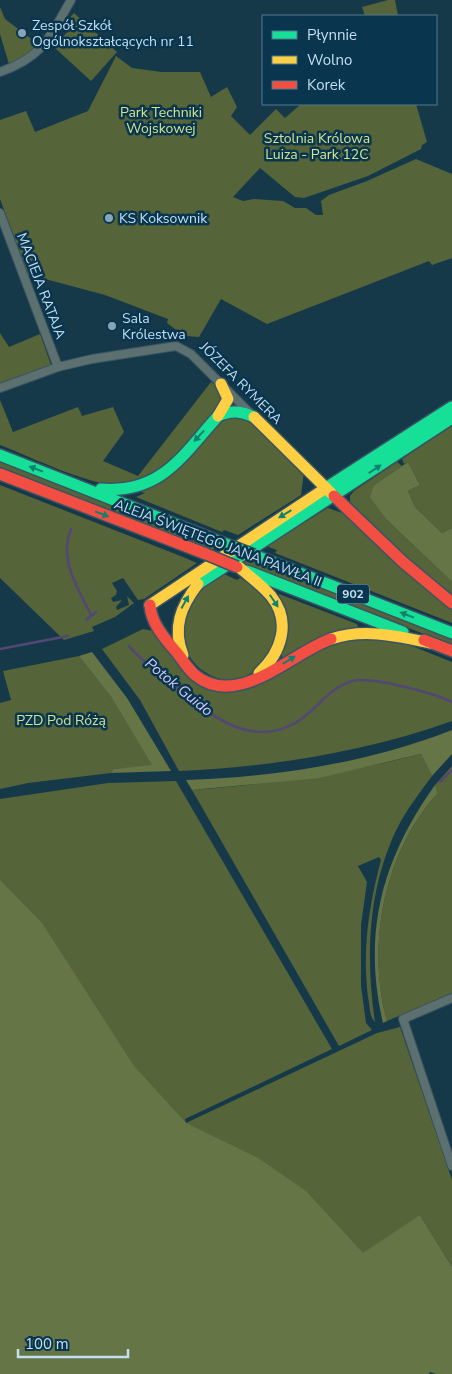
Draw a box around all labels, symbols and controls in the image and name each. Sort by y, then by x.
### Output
legend [262,15,437,105]
place label: Zespół Szkół Ogólnokształcących nr 11 [32,16,194,51]
text: Płynnie [307,25,357,45]
marker: Zespół Szkół Ogólnokształcących nr 11 [16,27,28,39]
text: Wolno [307,50,352,70]
text: Korek [307,75,346,95]
park label: Park Techniki Wojskowej [120,103,202,138]
park label: Sztolnia Królowa Luiza - Park 12C [264,129,370,164]
place label: KS Koksownik [119,209,208,228]
marker: KS Koksownik [103,212,115,224]
street label: MACIEJA RATAJA [12,230,70,342]
place label: Sala Królestwa [122,309,186,344]
marker: Sala Królestwa [106,320,118,332]
street label: JÓZEFA RYMERA [195,337,286,428]
one-way arrow [193,430,205,442]
one-way arrow [28,465,43,473]
one-way arrow [368,465,382,474]
street label: ALEJA ŚWIĘTEGO JANA PAWŁA II [112,495,324,591]
one-way arrow [95,510,109,518]
one-way arrow [279,510,292,519]
road number: 902 [337,584,369,604]
one-way arrow [181,594,189,609]
one-way arrow [269,595,279,608]
one-way arrow [399,611,414,619]
water label: Potok Guido [141,653,217,721]
one-way arrow [283,655,296,665]
park label: PZD Pod Różą [16,711,106,730]
scale bar [18,1326,128,1358]
text: 100 m [25,1334,69,1354]

